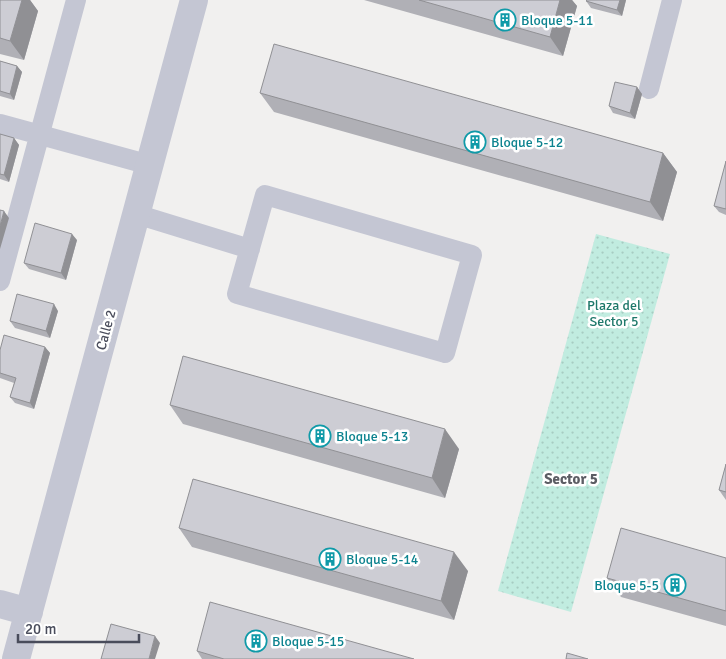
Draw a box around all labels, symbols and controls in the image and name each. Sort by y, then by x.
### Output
building icon: Bloque 5-11 [493,8,517,32]
place label: Bloque 5-11 [521,12,593,29]
building icon: Bloque 5-12 [463,130,487,154]
place label: Bloque 5-12 [491,134,563,151]
park label: Plaza del Sector 5 [587,297,641,330]
street label: Calle 2 [92,308,120,352]
building icon: Bloque 5-13 [308,424,332,448]
place label: Bloque 5-13 [336,428,408,445]
district label: Sector 5 [544,470,598,488]
building icon: Bloque 5-14 [318,547,342,571]
place label: Bloque 5-14 [346,551,419,568]
building icon: Bloque 5-5 [663,573,687,597]
place label: Bloque 5-5 [594,577,659,594]
scale bar [18,612,139,644]
text: 20 m [25,620,56,638]
building icon: Bloque 5-15 [244,629,268,653]
place label: Bloque 5-15 [272,633,344,650]

